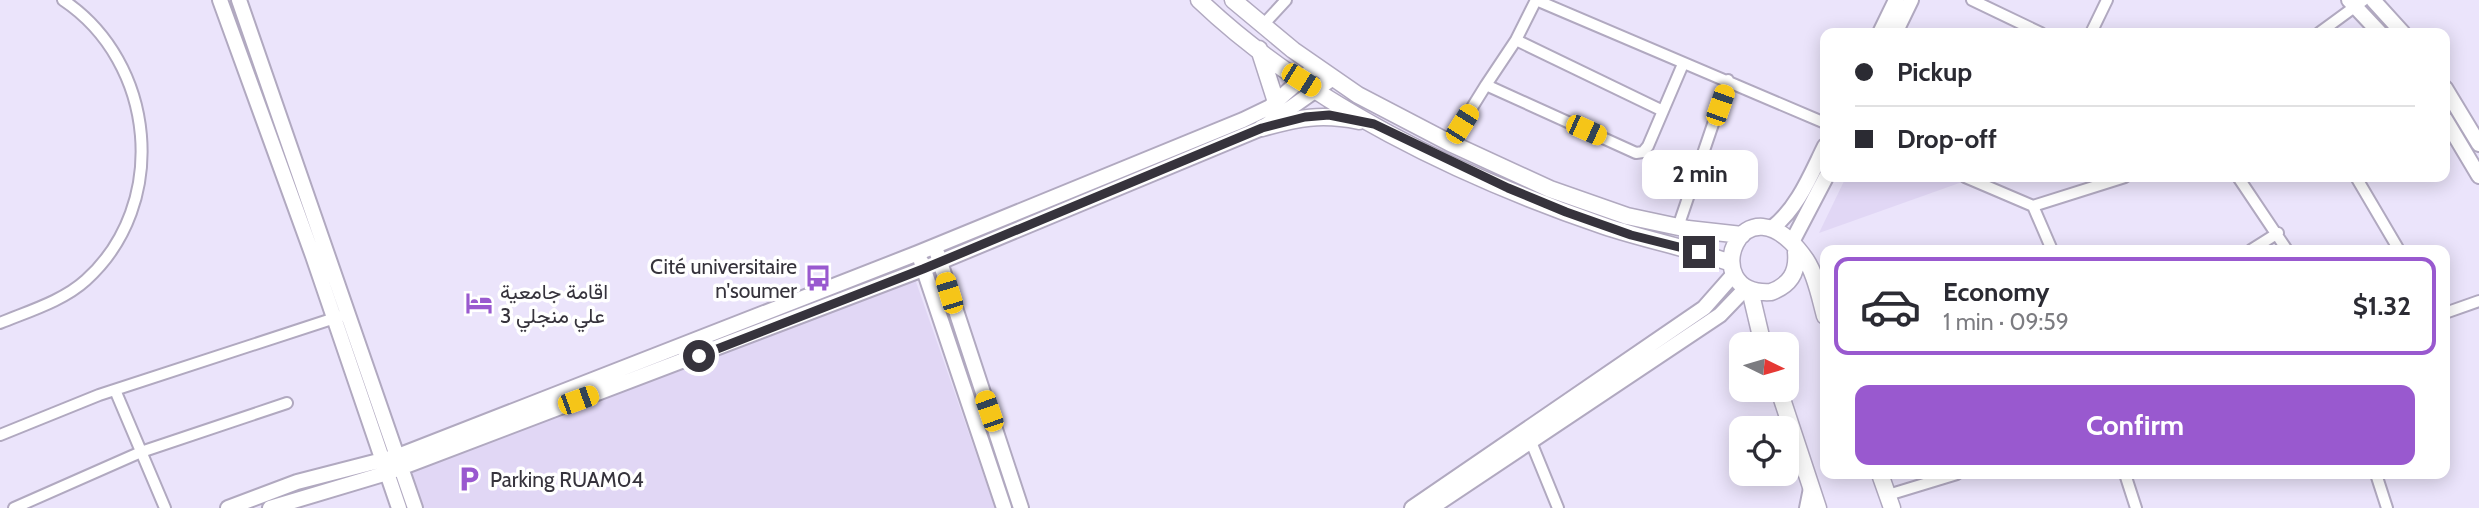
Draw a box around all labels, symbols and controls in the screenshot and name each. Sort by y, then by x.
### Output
text: Pickup [1897,56,1972,88]
car [1278,60,1325,100]
car [1704,82,1737,128]
car [1442,101,1483,147]
car [1563,112,1610,148]
text: Drop-off [1897,123,1997,155]
callout: 2 min [1641,150,1757,200]
text: 2 min [1672,160,1728,188]
route end [1683,236,1715,268]
place label: Cité universitaire n'soumer [650,254,797,303]
bus stop icon: Cité universitaire n'soumer [803,263,833,293]
car [933,270,966,316]
icon: car [1859,275,1922,338]
text: Economy [1943,276,2049,308]
place label: اقامة جامعية علي منجلي 3 [500,279,608,333]
hotel icon: اقامة جامعية علي منجلي 3 [464,288,494,318]
text: $1.32 [2353,290,2411,322]
text: 1 min · 09:59 [1943,308,2069,336]
north arrow [1729,332,1799,402]
map controls [1729,332,1799,486]
route start [683,340,715,372]
car [555,383,602,417]
button: Confirm [1855,385,2415,465]
car [973,388,1006,434]
button: locate [1729,416,1799,486]
parking icon: Parking RUAM04 [454,464,484,494]
place label: Parking RUAM04 [490,467,644,492]

